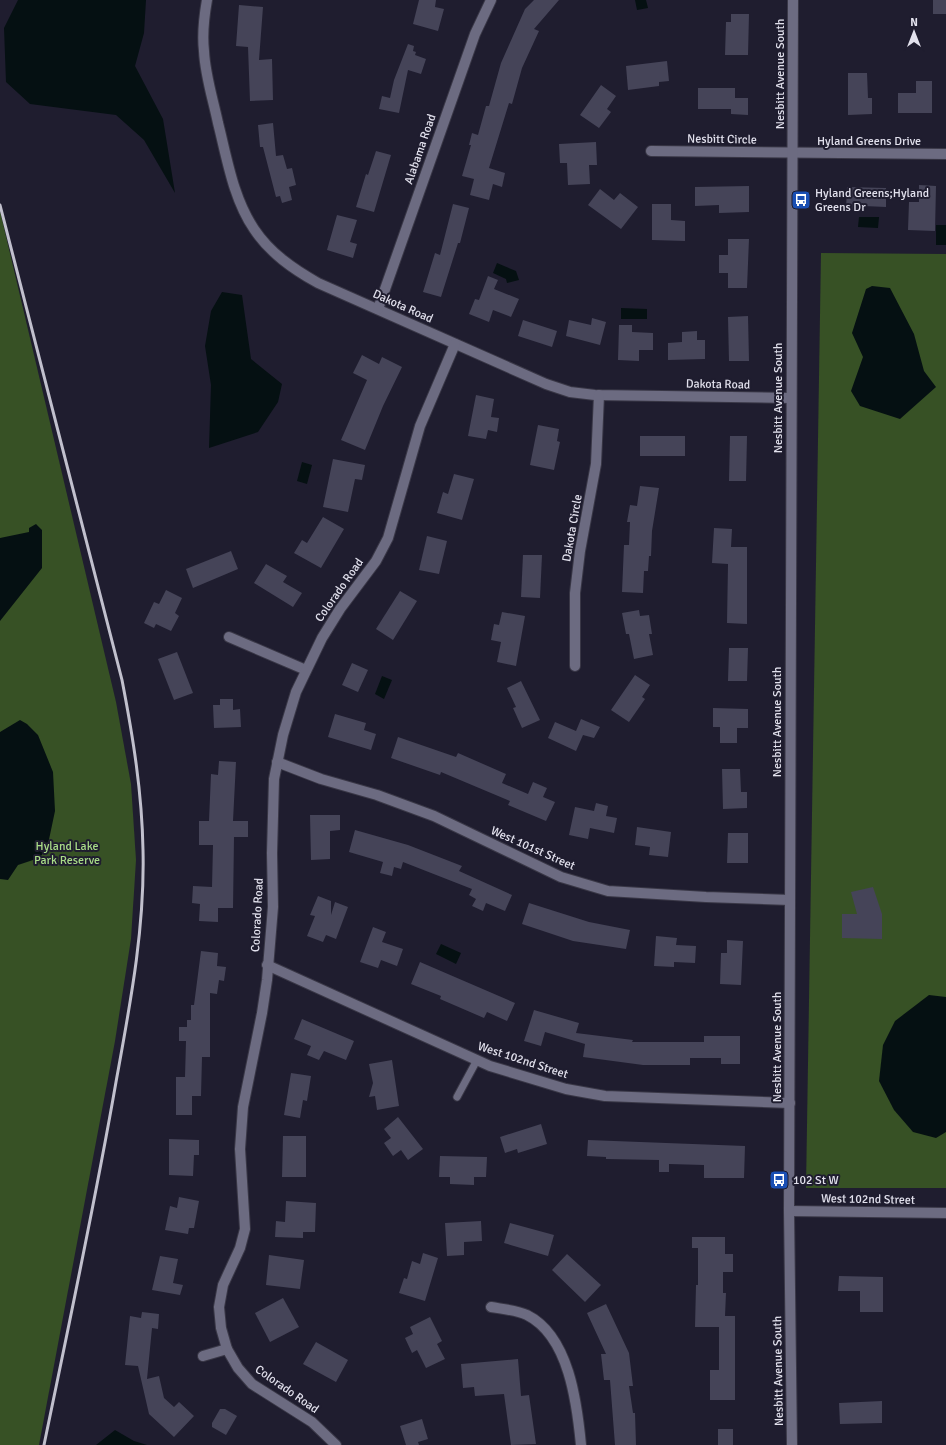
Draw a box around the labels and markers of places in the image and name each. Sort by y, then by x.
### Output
place label: Hyland Greens;Hyland Greens Dr [815,186,929,215]
bus stop icon: Hyland Greens;Hyland Greens Dr [790,189,812,211]
bus stop icon: 102 St W [768,1169,790,1191]
place label: 102 St W [793,1173,839,1188]

